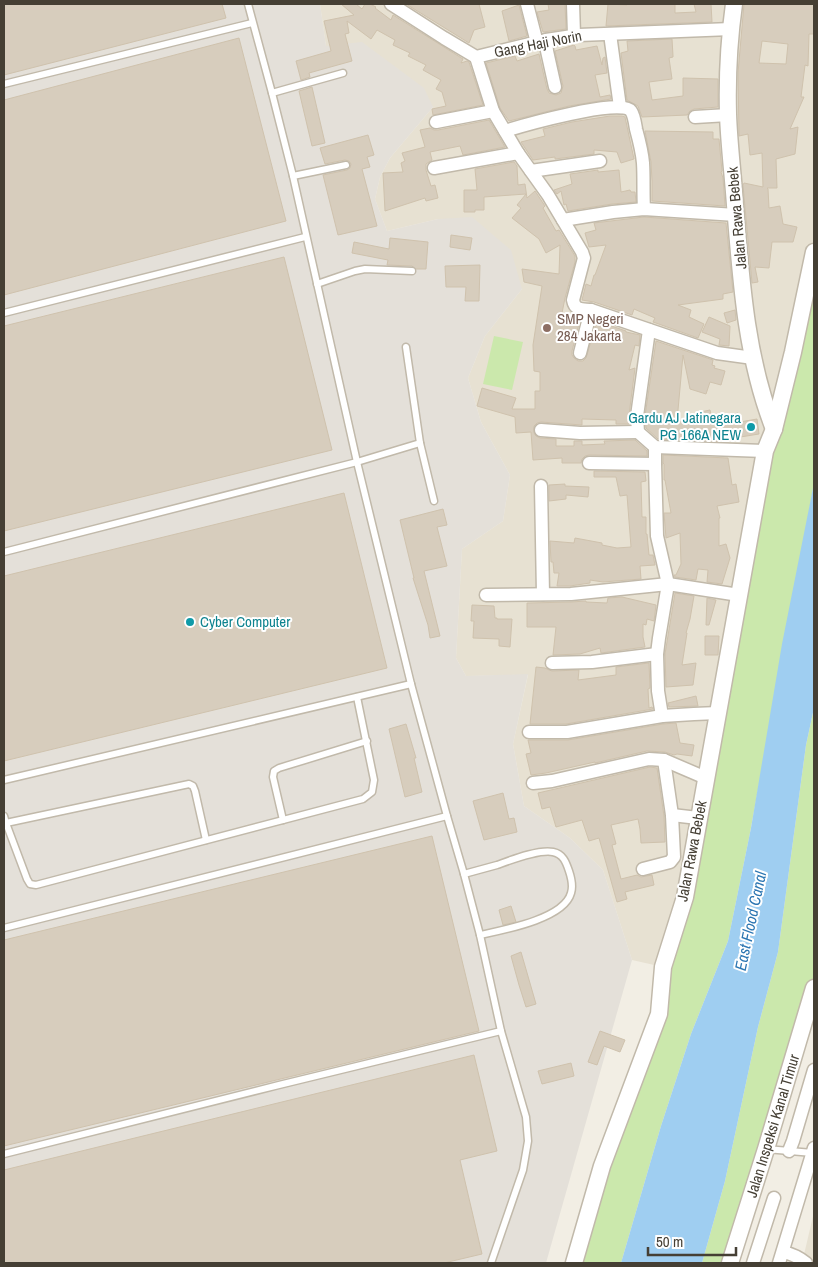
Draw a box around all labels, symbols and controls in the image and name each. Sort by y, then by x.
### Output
street label: Gang Haji Norin [492,25,584,62]
street label: Jalan Rawa Bebek [721,165,751,270]
place label: SMP Negeri 284 Jakarta [557,308,624,346]
marker: SMP Negeri 284 Jakarta [541,322,553,334]
place label: Gardu AJ Jatinegara PG 166A NEW [628,407,741,445]
marker: Gardu AJ Jatinegara PG 166A NEW [745,421,757,433]
place label: Cyber Computer [200,611,290,632]
marker: Cyber Computer [184,616,196,628]
street label: Jalan Rawa Bebek [671,798,712,903]
water label: East Flood Canal [729,868,771,973]
street label: Jalan Inspeksi Kanal Timur [741,1052,804,1200]
scale bar [648,1224,736,1256]
text: 50 m [656,1231,683,1252]

